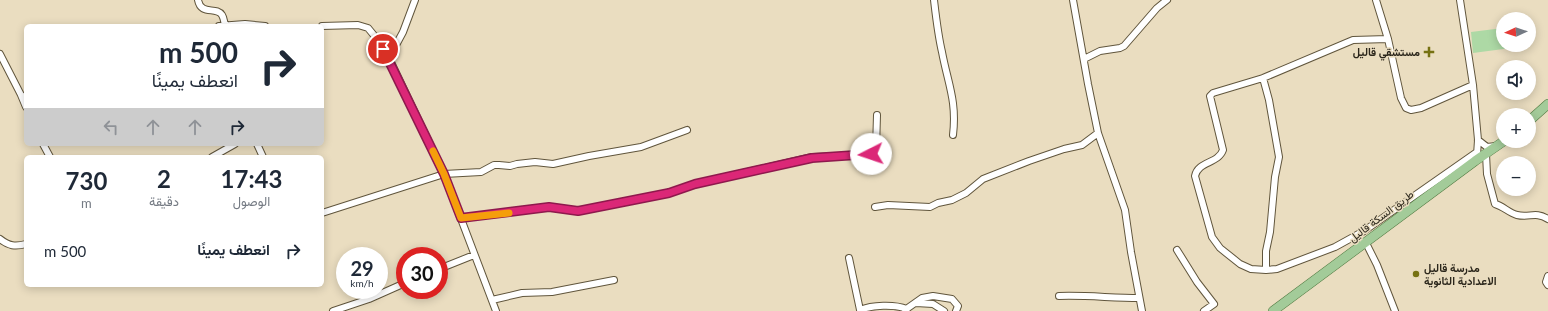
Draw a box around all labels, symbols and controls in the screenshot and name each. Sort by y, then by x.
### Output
north arrow [1496,12,1536,52]
map controls [1496,12,1536,196]
pin [366,32,400,66]
text: 500 m [159,35,238,69]
icon: arrive [372,38,394,60]
icon: right [252,40,304,92]
place label: مستشقي قاليل [1353,45,1420,61]
marker: مستشقي قاليل [1423,46,1435,58]
button: sound [1496,60,1536,100]
text: انعطف يمينًا [152,69,238,91]
button: + [1496,108,1536,148]
icon: left [100,116,122,138]
icon: ahead [142,116,164,138]
icon: ahead [184,116,206,138]
icon: right [226,116,248,138]
position arrow [850,133,892,175]
button: − [1496,156,1536,196]
text: 2 [157,164,171,193]
text: 17:43 [221,164,282,193]
text: 730 [66,166,107,195]
street label: طريق السكة قاليل [1346,187,1416,245]
text: دقيقة [149,193,179,209]
text: الوصول [233,193,270,209]
text: m [81,195,92,211]
text: انعطف يمينًا [197,240,270,258]
icon: right [282,240,304,262]
text: 500 m [44,242,86,260]
speed limit sign: 30 [396,247,448,299]
text: 29 [350,256,374,280]
place label: مدرسة قاليل الاعدادية الثانوية [1424,261,1497,288]
marker: مدرسة قاليل الاعدادية الثانوية [1411,269,1421,279]
text: km/h [350,277,374,289]

